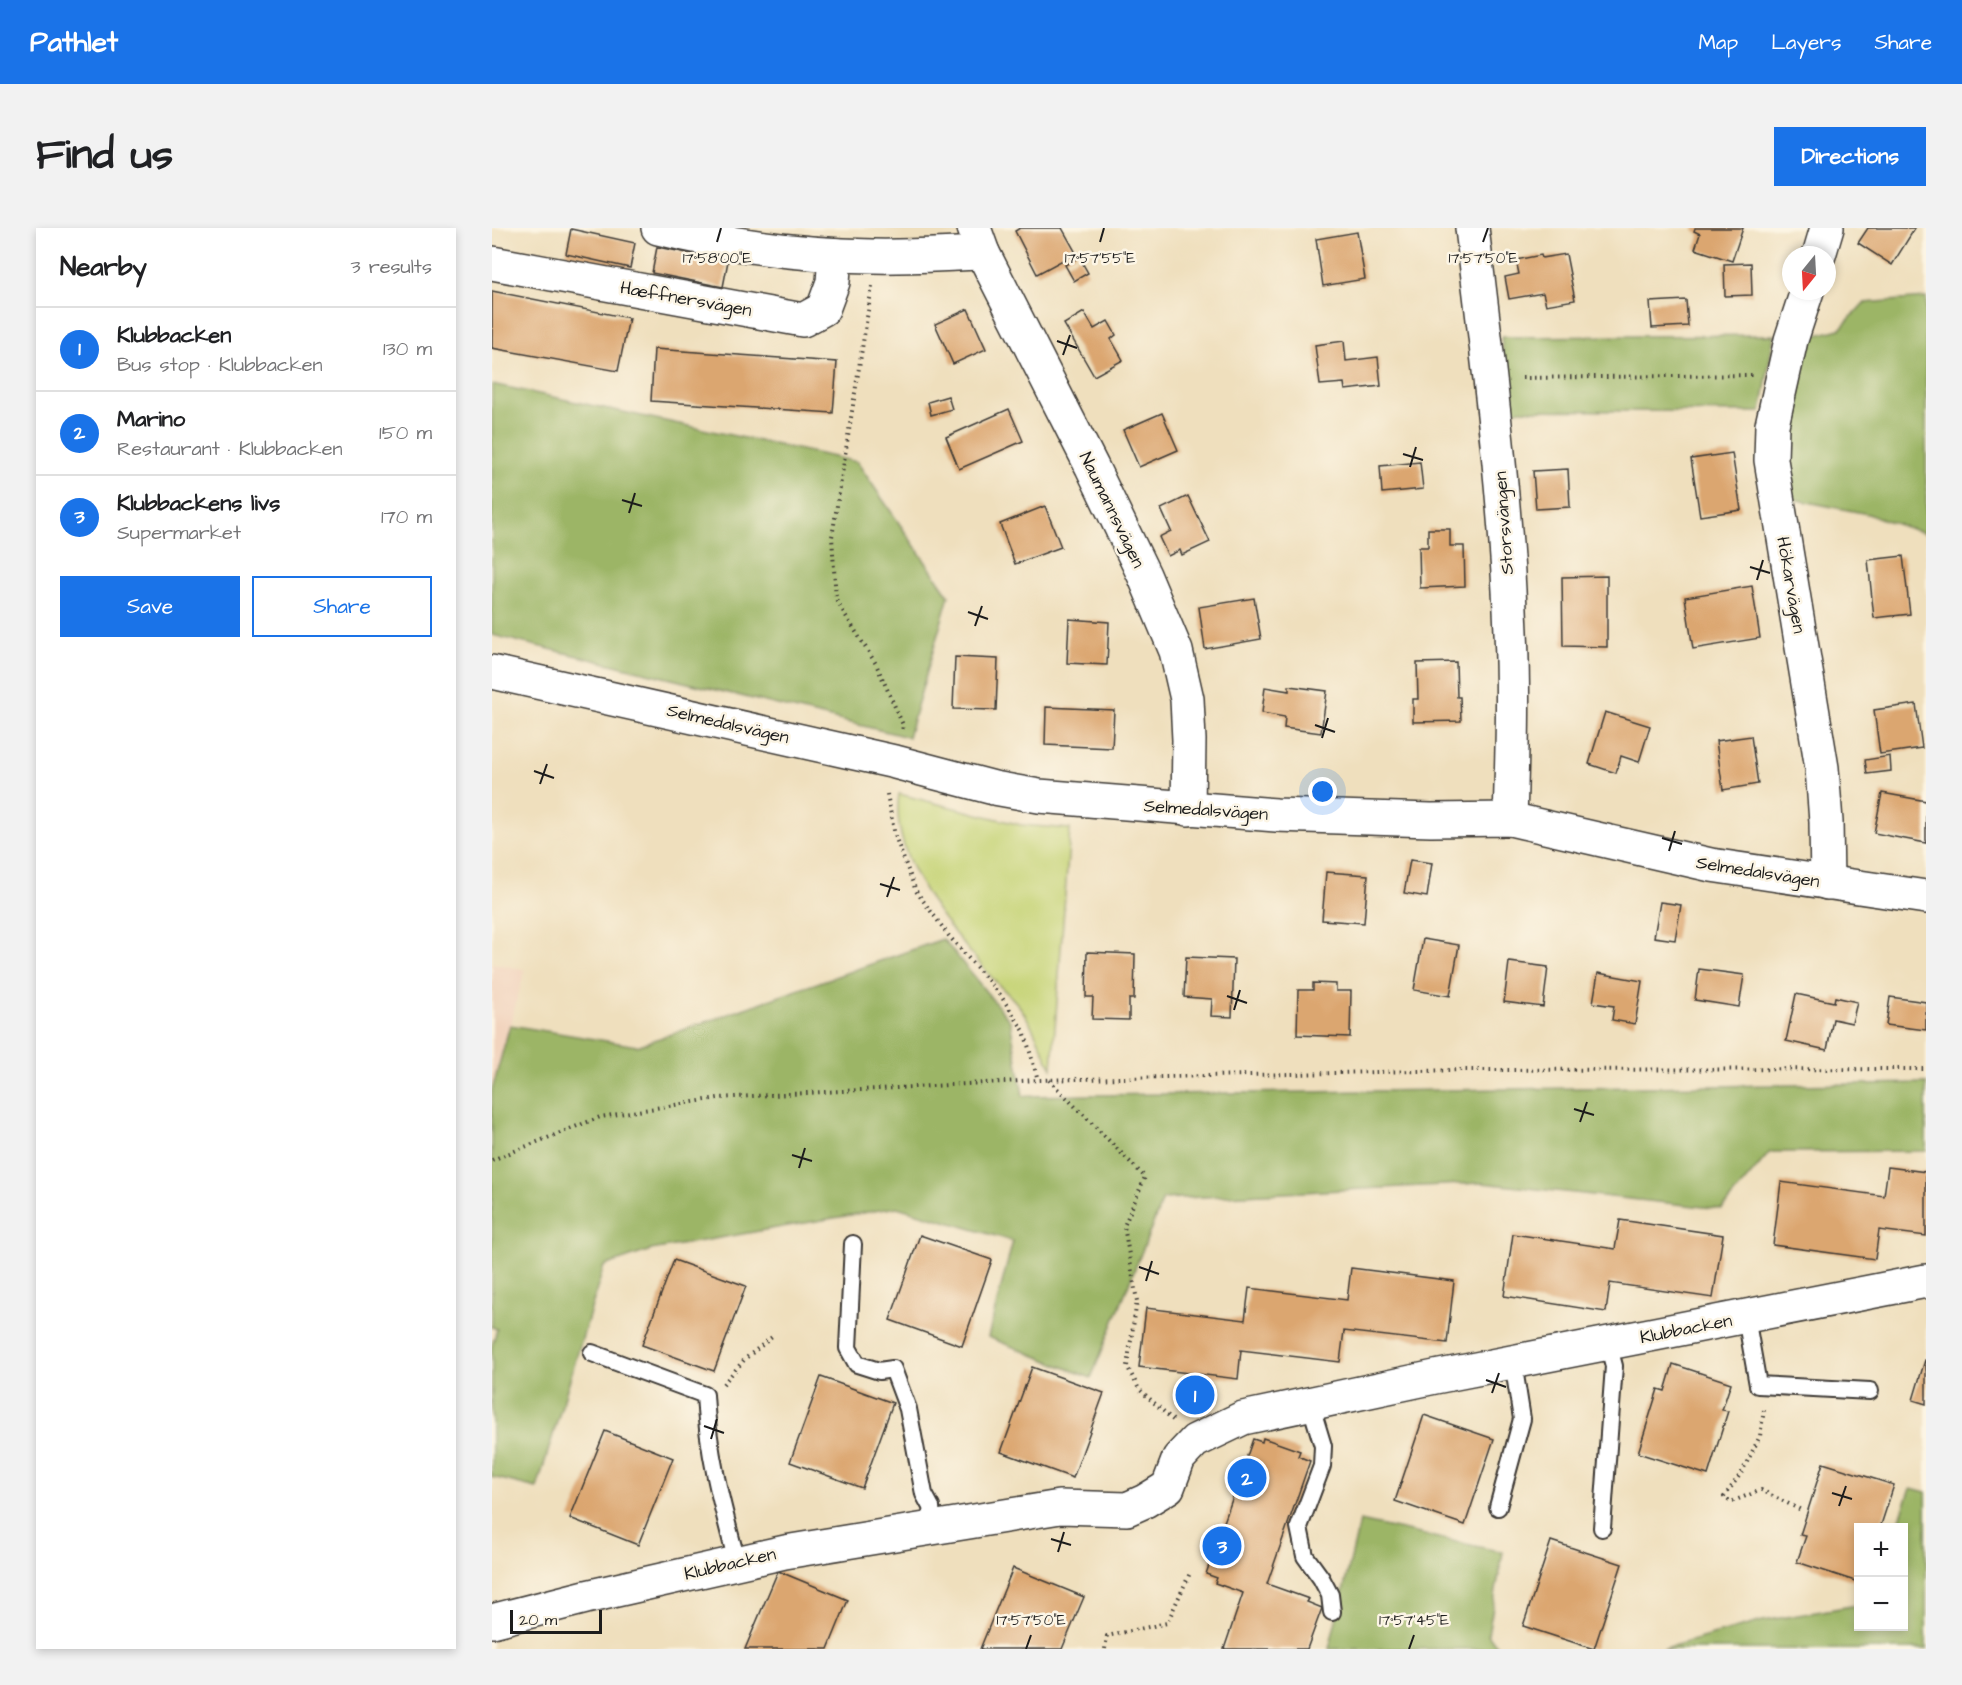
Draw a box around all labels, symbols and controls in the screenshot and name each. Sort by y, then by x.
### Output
text: Pathlet [30,23,118,62]
text: Map [1698,28,1738,57]
text: Layers [1771,28,1841,57]
text: Share [1874,28,1932,57]
text: Find us [36,127,173,185]
button: Directions [1774,127,1926,186]
north arrow [1782,246,1836,300]
text: 17°58'00"E [683,248,751,269]
text: 17°57'55"E [1065,248,1135,269]
text: 17°57'50"E [1448,248,1518,269]
text: Nearby [60,249,147,285]
text: 3 results [350,253,432,281]
street label: Hæffnersvägen [618,275,754,324]
text: Klubbacken [117,320,231,351]
text: 1 [78,335,81,363]
text: 130 m [383,335,432,363]
text: Bus stop · Klubbacken [117,351,323,379]
text: Marino [117,404,185,435]
text: 2 [74,419,85,447]
text: 150 m [379,419,432,447]
text: Restaurant · Klubbacken [117,435,342,463]
street label: Naumannsvägen [1072,448,1151,573]
street label: Storsvängen [1488,470,1521,575]
text: Klubbackens livs [117,488,280,519]
text: 3 [74,503,85,531]
text: 170 m [381,503,432,531]
text: Supermarket [117,519,241,547]
street label: Hökarvägen [1769,535,1812,635]
button: Save [60,576,240,637]
button: Share [252,576,432,637]
street label: Selmedalsvägen [664,698,792,751]
your location [1308,777,1337,806]
street label: Selmedalsvägen [1143,793,1269,828]
street label: Selmedalsvägen [1694,850,1822,895]
street label: Klubbacken [1638,1308,1734,1350]
pin: 1 [1176,1372,1214,1418]
pin: 2 [1228,1456,1266,1500]
map controls [1854,1523,1908,1631]
button: + [1854,1523,1908,1577]
pin: 3 [1202,1524,1242,1568]
street label: Klubbacken [682,1541,778,1587]
button: − [1854,1577,1908,1631]
scale bar [510,1607,602,1634]
text: 20 m [519,1609,557,1631]
text: 17°57'50"E [996,1610,1066,1631]
text: 17°57'45"E [1379,1610,1449,1631]

